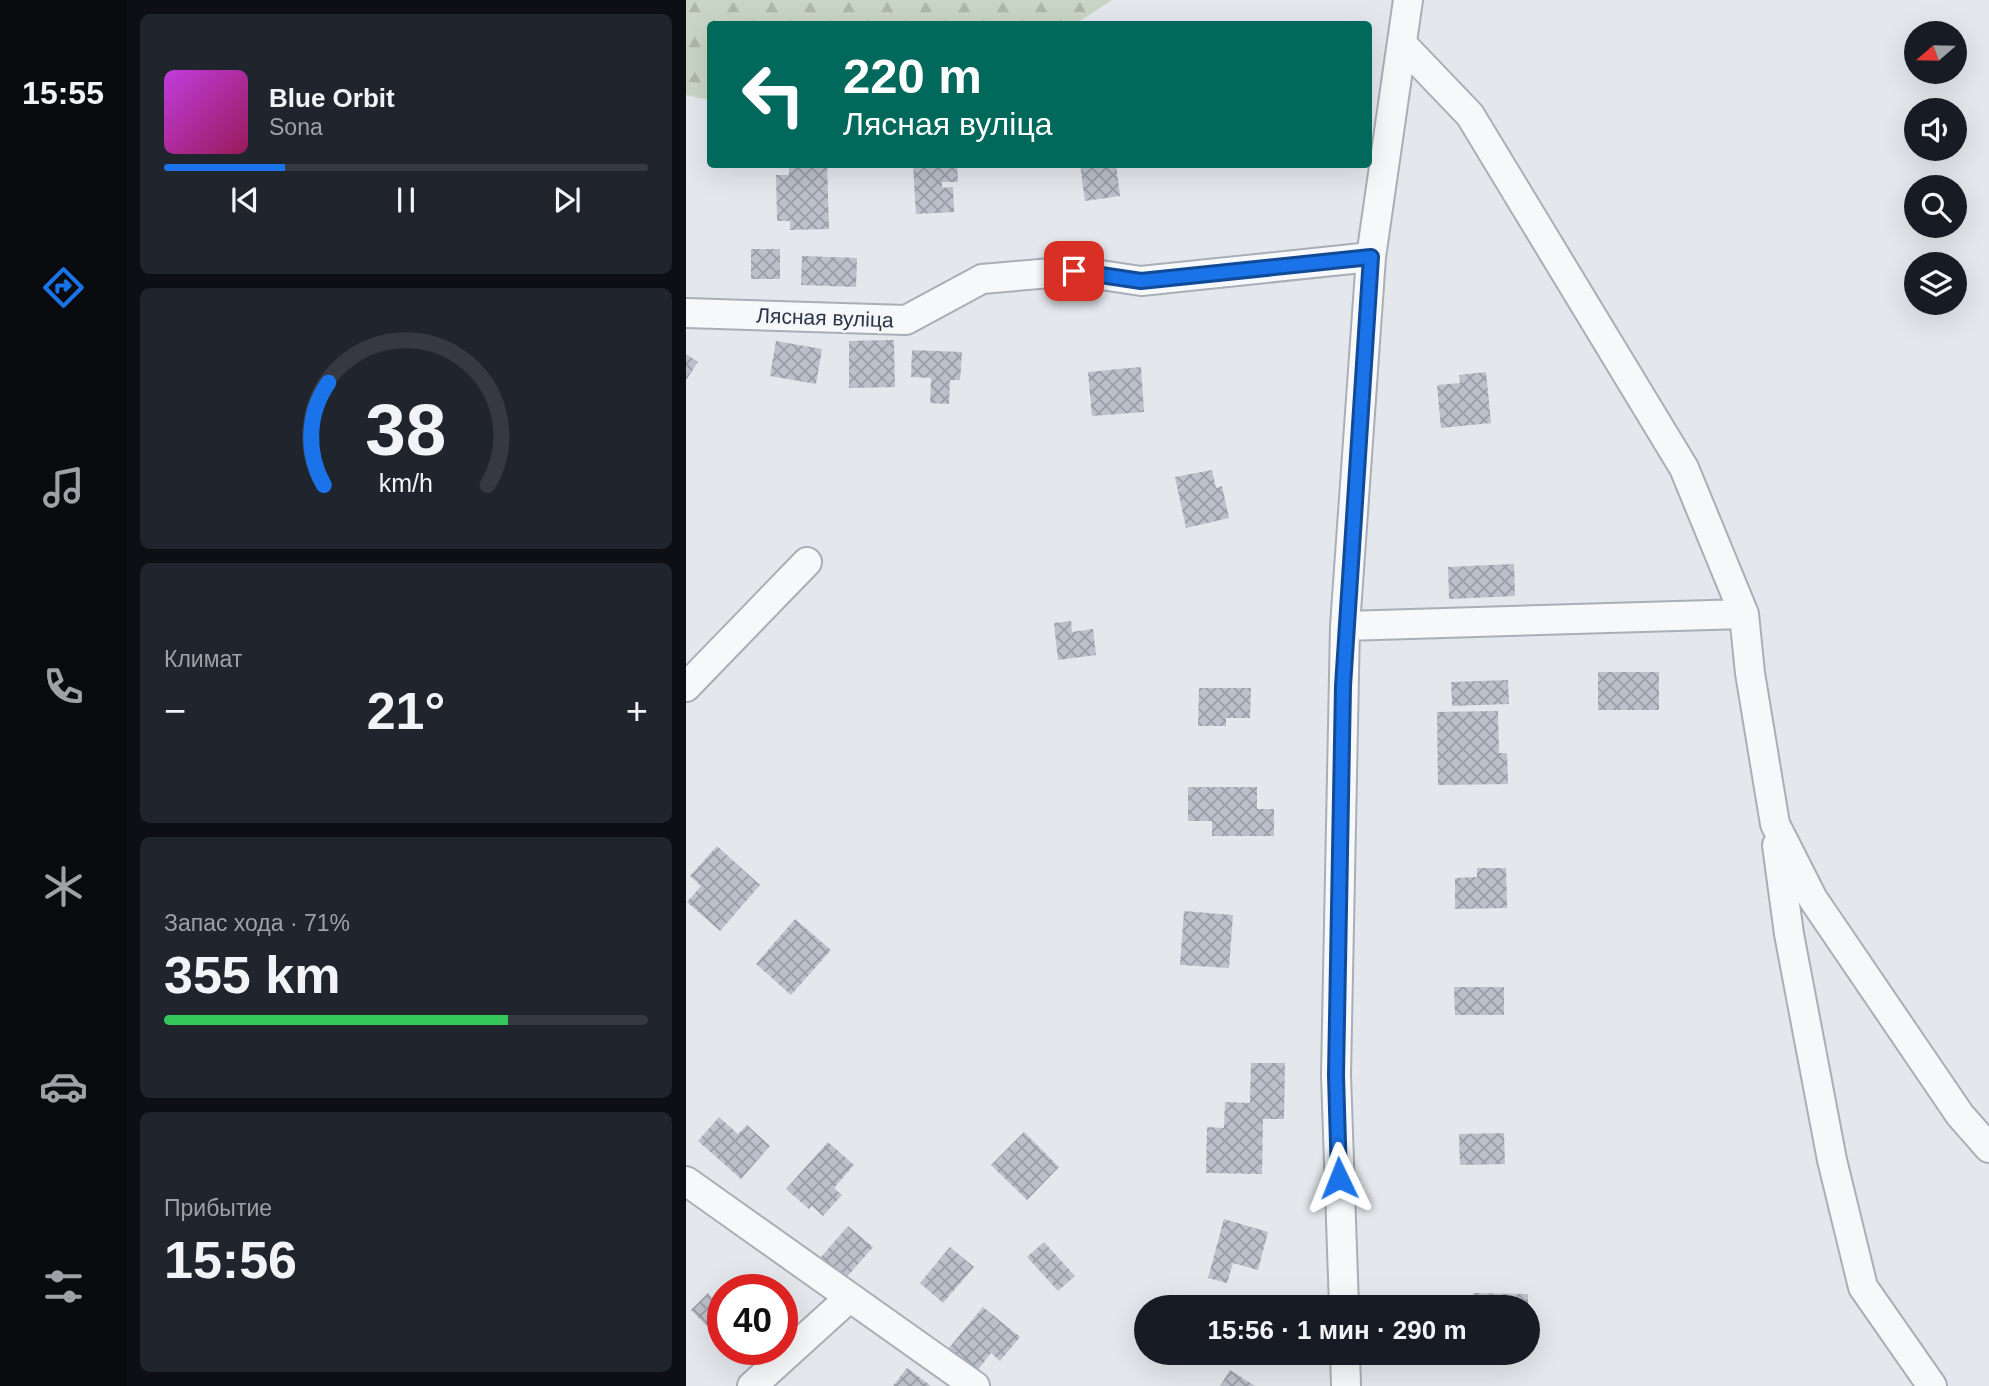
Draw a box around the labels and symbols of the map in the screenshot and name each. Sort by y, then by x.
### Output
north arrow [1904,21,1967,84]
pin [1044,241,1104,301]
street label: Лясная вуліца [756,304,894,331]
position arrow [1302,1141,1376,1215]
speed limit sign: 40 [707,1274,798,1365]

